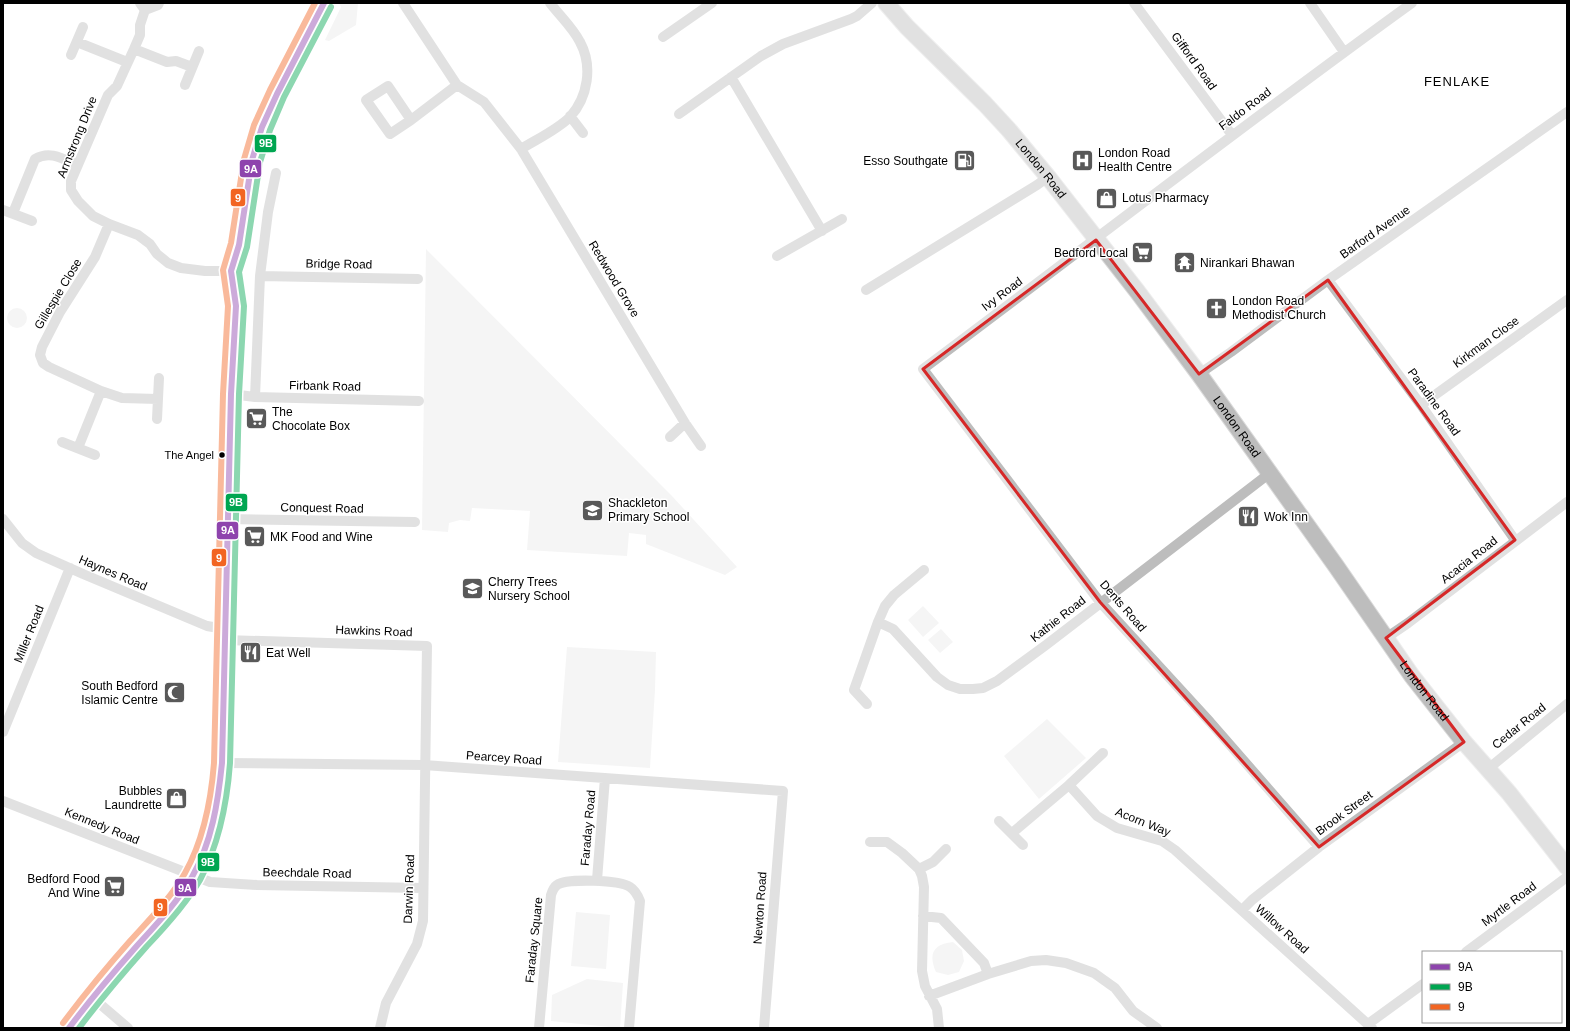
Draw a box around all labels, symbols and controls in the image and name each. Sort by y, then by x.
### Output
street label: Gifford Road [1168,29,1220,93]
district label: FENLAKE [1424,74,1490,89]
street label: Faldo Road [1216,85,1274,133]
street label: Armstrong Drive [54,94,100,180]
line badge: 9B [254,134,277,153]
street label: London Road [1013,136,1069,201]
text: 9B [259,137,273,149]
place label: London Road Health Centre [1098,146,1172,174]
hospital icon: London Road Health Centre [1070,147,1096,173]
fuel station icon: Esso Southgate [951,148,977,174]
place label: Esso Southgate [863,154,948,168]
line badge: 9A [239,159,262,178]
text: 9A [244,163,258,175]
shop icon: Lotus Pharmacy [1094,185,1120,211]
line badge: 9 [230,188,246,207]
place label: Lotus Pharmacy [1122,191,1209,205]
text: 9 [235,192,241,204]
street label: Barford Avenue [1337,202,1413,261]
street label: Redwood Grove [586,238,642,320]
supermarket icon: Bedford Local [1130,240,1156,266]
place label: Bedford Local [1054,246,1128,260]
temple icon: Nirankari Bhawan [1172,250,1198,276]
street label: Gillespie Close [31,256,85,332]
street label: Bridge Road [306,256,372,272]
place label: Nirankari Bhawan [1200,256,1295,270]
street label: Ivy Road [979,274,1025,314]
place label: London Road Methodist Church [1232,294,1326,322]
church icon: London Road Methodist Church [1204,295,1230,321]
street label: Kirkman Close [1450,313,1522,371]
street label: Paradine Road [1405,365,1463,439]
street label: Firbank Road [289,378,361,394]
street label: London Road [1210,393,1263,460]
place label: The Chocolate Box [272,405,350,433]
supermarket icon: The Chocolate Box [244,406,270,432]
place label: The Angel [164,449,214,461]
marker: The Angel [217,450,227,460]
line badge: 9B [225,493,248,512]
text: 9B [229,496,243,508]
place label: Shackleton Primary School [608,496,689,524]
school or university icon: Shackleton Primary School [579,497,605,523]
street label: Conquest Road [280,500,364,516]
restaurant icon: Wok Inn [1235,504,1261,530]
place label: Wok Inn [1264,510,1308,524]
line badge: 9A [216,521,239,540]
text: 9A [221,524,235,536]
supermarket icon: MK Food and Wine [241,524,267,550]
place label: MK Food and Wine [270,530,373,544]
street label: Acacia Road [1438,534,1500,586]
line badge: 9 [211,548,227,567]
street label: Haynes Road [77,552,149,594]
text: 9 [216,552,222,564]
place label: Cherry Trees Nursery School [488,575,570,603]
school or university icon: Cherry Trees Nursery School [460,576,486,602]
street label: Dents Road [1097,577,1149,635]
street label: Kathie Road [1028,593,1088,645]
street label: Miller Road [11,603,47,665]
street label: Hawkins Road [335,623,413,639]
restaurant icon: Eat Well [237,640,263,666]
place label: Eat Well [266,646,310,660]
street label: London Road [1397,658,1452,724]
place label: South Bedford Islamic Centre [81,679,158,707]
mosque icon: South Bedford Islamic Centre [161,680,187,706]
street label: Cedar Road [1489,700,1549,752]
street label: Pearcey Road [466,748,542,768]
place label: Bubbles Laundrette [105,784,162,812]
shop icon: Bubbles Laundrette [164,785,190,811]
street label: Brook Street [1313,787,1376,838]
street label: Faraday Road [578,790,598,866]
street label: Kennedy Road [63,805,141,847]
street label: Acorn Way [1113,805,1173,839]
line badge: 9B [197,852,220,872]
street label: Darwin Road [401,854,417,924]
text: 9B [201,856,215,868]
street label: Beechdale Road [263,865,351,881]
street label: Newton Road [750,871,770,945]
place label: Bedford Food And Wine [27,872,100,900]
supermarket icon: Bedford Food And Wine [102,873,128,899]
line badge: 9A [174,878,197,897]
street label: Myrtle Road [1479,879,1539,929]
text: 9A [178,882,192,894]
street label: Faraday Square [523,896,545,984]
line badge: 9 [153,898,168,917]
text: 9 [157,901,163,913]
street label: Willow Road [1253,901,1311,957]
legend [1422,951,1562,1023]
text: 9A [1458,960,1473,974]
text: 9B [1458,980,1473,994]
text: 9 [1458,1000,1465,1014]

